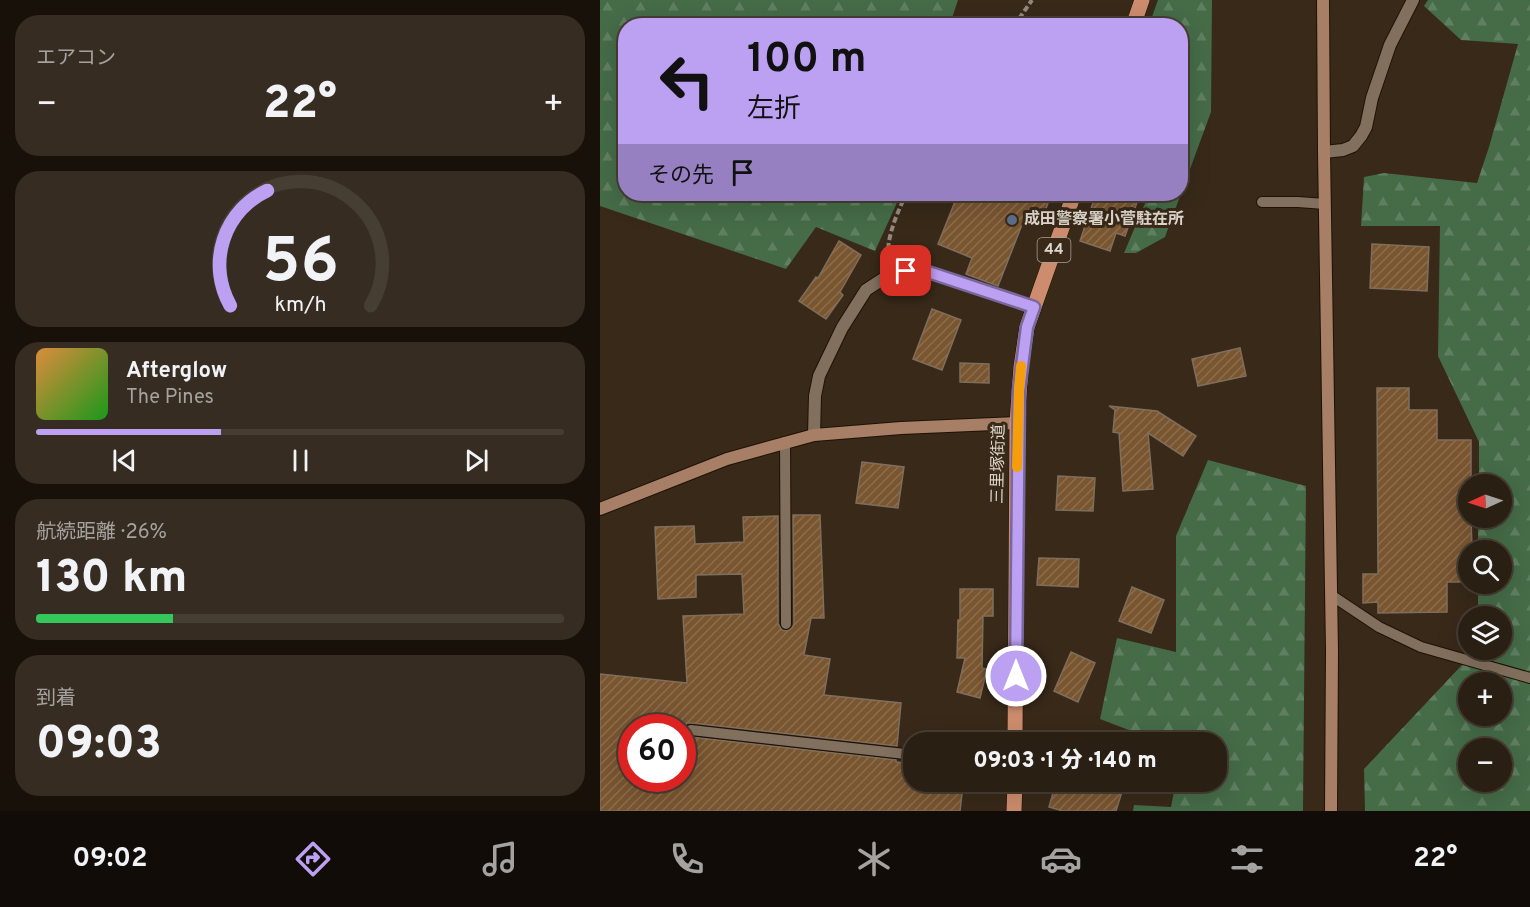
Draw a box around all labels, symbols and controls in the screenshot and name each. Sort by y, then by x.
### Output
text: 100 m [747,34,866,87]
icon: left [648,42,726,120]
text: エアコン [36,46,116,72]
text: 22° [263,77,337,134]
text: − [36,85,57,127]
text: + [543,85,564,127]
text: 左折 [747,93,801,127]
icon: arrive [726,156,759,189]
text: その先 [648,163,714,190]
place label: 成田警察署小菅駐在所 [1024,209,1184,230]
marker: 成田警察署小菅駐在所 [1005,213,1019,227]
text: 56 [262,225,338,304]
road number: 44 [1038,238,1070,262]
pin [880,245,931,296]
icon: arrive [889,254,922,287]
text: km/h [274,293,326,320]
text: Afterglow [126,358,227,385]
text: The Pines [126,385,214,411]
street label: 三里塚街道 [988,424,1010,504]
icon: previous [108,444,141,477]
icon: pause [284,444,317,477]
icon: next [460,444,493,477]
north arrow [1458,474,1512,528]
map controls [1458,474,1512,792]
text: 航続距離 · 26% [36,520,167,546]
button: search [1458,540,1512,594]
text: 130 km [36,551,187,608]
button: layers [1458,606,1512,660]
position arrow [984,644,1048,708]
button: + [1458,672,1512,726]
text: 到着 [36,686,76,712]
speed limit sign: 60 [618,714,696,792]
text: 09:03 [36,717,162,774]
button: − [1458,738,1512,792]
text: 09:03 · 1 分 · 140 m [973,748,1157,775]
icon: directions [292,838,334,880]
icon: music [479,838,521,880]
icon: phone [666,838,708,880]
icon: climate [853,838,895,880]
icon: car [1040,838,1082,880]
icon: filters [1226,838,1268,880]
text: 09:02 [72,842,148,876]
text: 22° [1413,842,1458,876]

